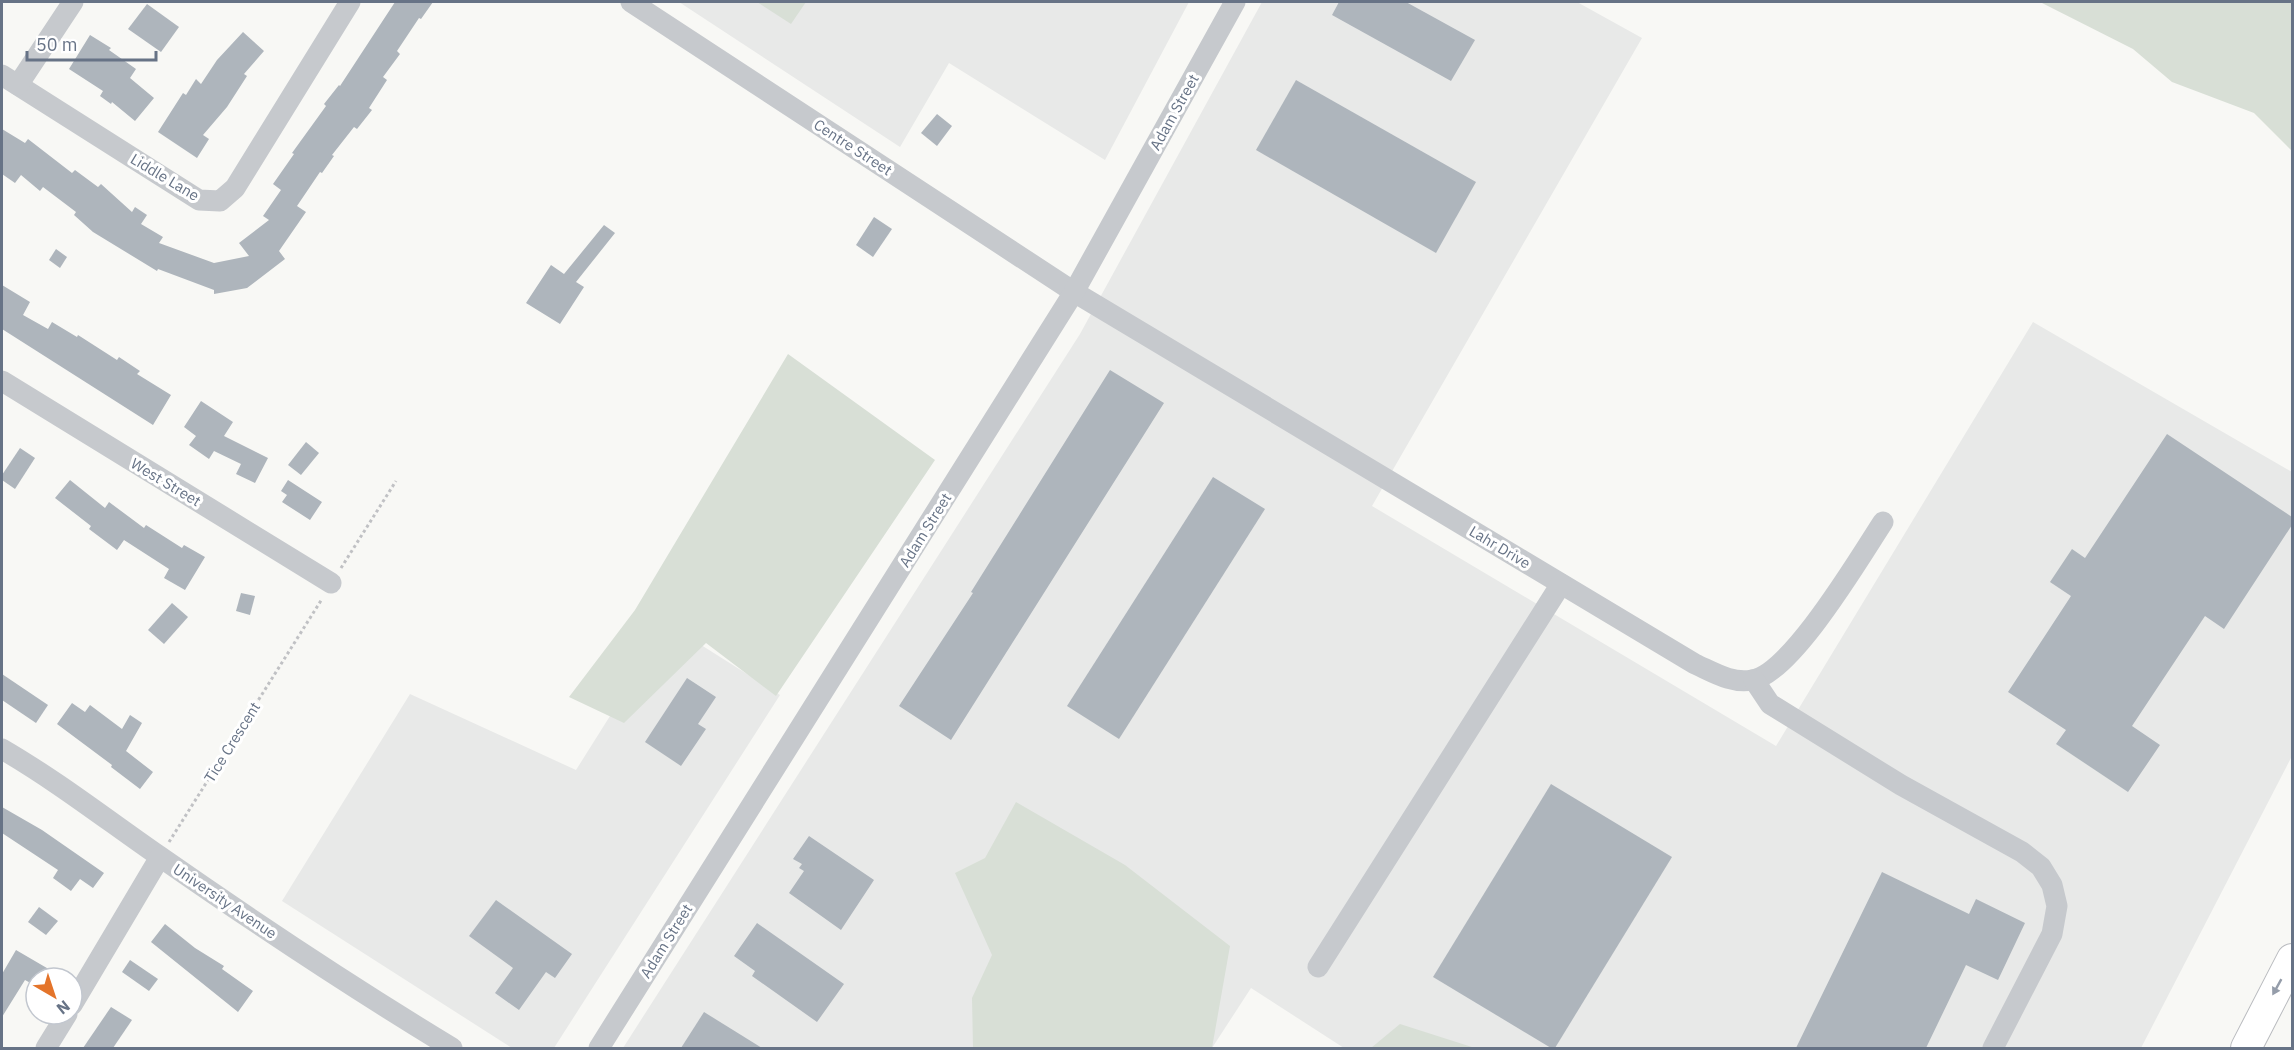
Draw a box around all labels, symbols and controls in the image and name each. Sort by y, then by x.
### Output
scale bar [27,24,156,62]
text: 50 m [36,33,78,56]
street label: Adam Street [1145,71,1203,153]
street label: Centre Street [810,115,896,179]
street label: Liddle Lane [127,149,203,205]
street label: West Street [127,454,205,510]
street label: Adam Street [895,489,955,571]
street label: Lahr Drive [1466,521,1534,573]
street label: Tice Crescent [200,698,264,786]
street label: University Avenue [170,859,280,943]
street label: Adam Street [636,900,696,982]
north arrow [24,966,84,1026]
one-way arrow [2272,979,2282,996]
text: N [53,996,74,1019]

